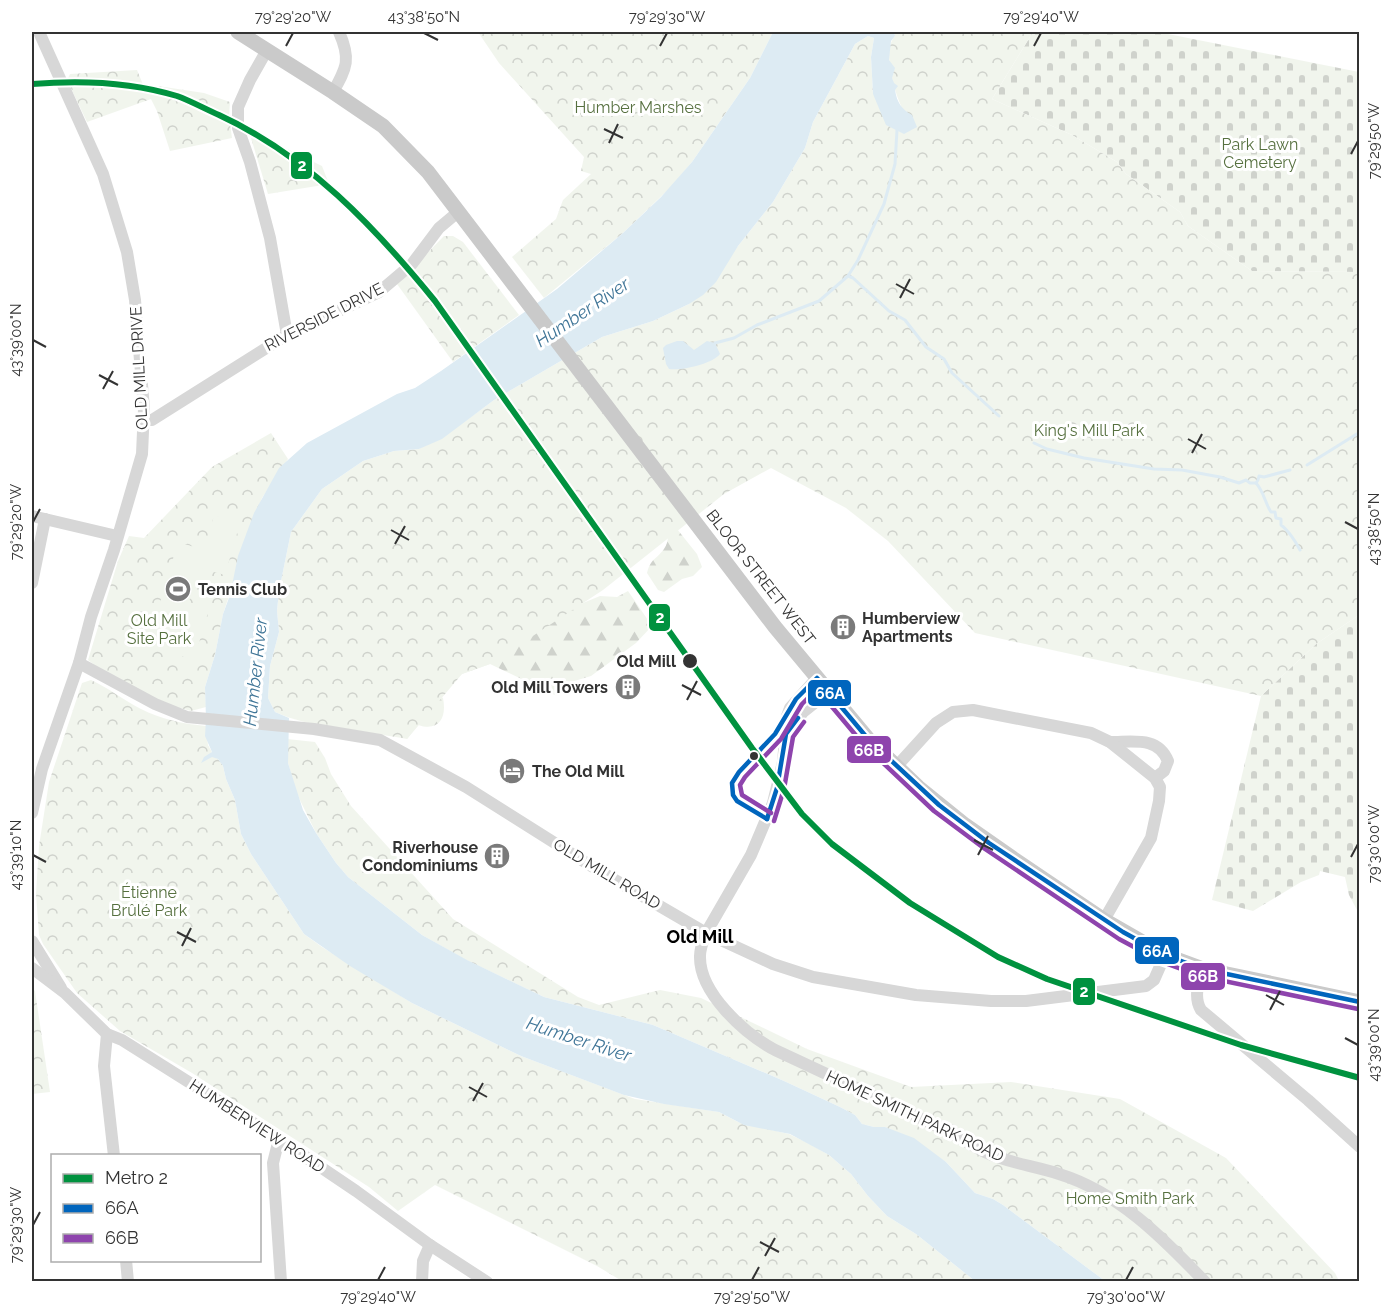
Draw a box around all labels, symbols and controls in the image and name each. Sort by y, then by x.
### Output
text: 79°29'20"W [255,8,332,26]
text: 43°38'50"N [388,8,460,26]
text: 79°29'30"W [629,8,706,26]
text: 79°29'40"W [1003,8,1079,26]
park label: Humber Marshes [574,98,702,117]
text: 79°29'50"W [1365,102,1383,179]
park label: Park Lawn Cemetery [1222,135,1298,172]
line badge: 2 [290,151,313,180]
text: 2 [297,156,307,175]
water label: Humber River [531,272,634,351]
street label: RIVERSIDE DRIVE [261,279,387,355]
text: 43°39'00"N [7,303,25,377]
street label: OLD MILL DRIVE [126,306,152,430]
park label: King's Mill Park [1034,421,1145,440]
text: 79°29'20"W [7,483,25,560]
text: 43°38'50"N [1365,493,1383,565]
street label: BLOOR STREET WEST [702,506,820,648]
sports icon: Tennis Club [163,574,193,604]
place label: Tennis Club [198,580,287,599]
line badge: 2 [648,603,671,632]
text: 2 [655,608,665,627]
place label: Humberview Apartments [862,609,961,646]
park label: Old Mill Site Park [127,611,192,648]
building icon: Humberview Apartments [828,612,858,642]
water label: Humber River [239,616,271,727]
place label: Old Mill [617,652,677,671]
marker: Old Mill [681,652,699,670]
building icon: Old Mill Towers [613,672,643,702]
place label: Old Mill Towers [491,678,608,697]
line badge: 66A [807,679,852,707]
text: 66A [815,684,845,703]
line badge: 66B [846,735,892,764]
text: 66B [854,741,884,760]
unlabelled marker [748,750,760,762]
hotel icon: The Old Mill [497,756,527,786]
place label: The Old Mill [532,762,625,781]
text: 79°30'00"W [1365,805,1383,883]
text: 43°39'10"N [7,820,25,890]
street label: OLD MILL ROAD [550,835,664,913]
place label: Riverhouse Condominiums [362,838,478,875]
building icon: Riverhouse Condominiums [482,841,512,871]
park label: Étienne Brûlé Park [111,882,188,920]
district label: Old Mill [667,926,734,947]
line badge: 66A [1134,936,1180,965]
text: 66A [1142,942,1172,961]
line badge: 66B [1180,962,1226,991]
text: 66B [1188,967,1218,986]
line badge: 2 [1072,977,1096,1006]
text: 2 [1079,982,1089,1001]
text: 43°39'00"N [1365,1008,1383,1082]
water label: Humber River [524,1012,635,1066]
street label: HOME SMITH PARK ROAD [823,1066,1007,1166]
street label: HUMBERVIEW ROAD [186,1075,328,1177]
legend [51,1154,261,1262]
text: Metro 2 [105,1167,168,1188]
text: 79°29'30"W [7,1186,25,1263]
park label: Home Smith Park [1066,1189,1195,1208]
text: 66A [105,1197,139,1218]
text: 66B [105,1227,139,1248]
text: 79°29'40"W [340,1288,416,1306]
text: 79°29'50"W [714,1288,791,1306]
text: 79°30'00"W [1087,1288,1165,1306]

